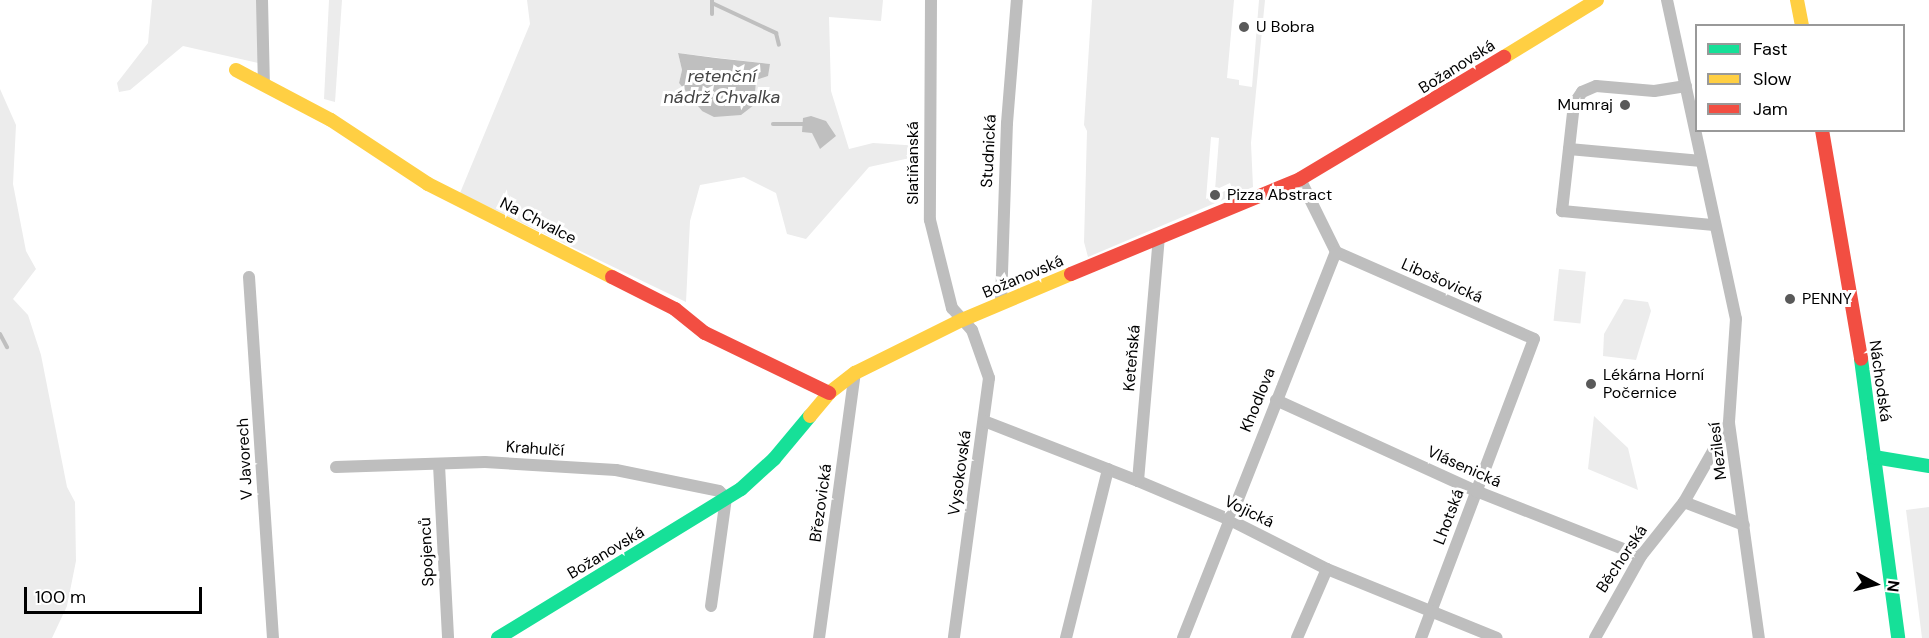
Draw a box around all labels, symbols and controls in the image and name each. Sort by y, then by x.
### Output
place label: U Bobra [1256,17,1315,37]
marker: U Bobra [1237,20,1251,34]
legend [1695,24,1905,132]
street label: Božanovská [1415,36,1499,98]
text: Fast [1753,37,1788,61]
water label: retenční nádrž Chvalka [664,66,780,109]
text: Slow [1753,67,1792,91]
place label: Mumraj [1558,95,1613,115]
text: Jam [1753,97,1788,121]
marker: Mumraj [1618,98,1632,112]
street label: Studnická [977,114,1001,188]
street label: Slatiňanská [903,121,923,205]
place label: Pizza Abstract [1227,185,1332,205]
marker: Pizza Abstract [1208,188,1222,202]
street label: Na Chvalce [497,194,579,248]
street label: Božanovská [980,251,1066,303]
street label: Libošovická [1398,255,1486,307]
place label: PENNY [1802,289,1852,309]
marker: PENNY [1783,292,1797,306]
street label: Keteňská [1120,324,1144,392]
street label: Náchodská [1865,339,1895,423]
street label: Khodlova [1236,365,1280,435]
place label: Lékárna Horní Počernice [1603,365,1704,403]
marker: Lékárna Horní Počernice [1584,377,1598,391]
street label: V Javorech [233,418,257,500]
street label: Mezilesí [1705,421,1731,481]
street label: Vysokovská [945,429,975,517]
street label: Krahulčí [505,437,565,461]
street label: Vlásenická [1424,442,1504,492]
street label: Březovická [806,463,836,543]
street label: Lhotská [1430,487,1468,547]
street label: Vojická [1221,492,1277,532]
street label: Spojenců [416,517,438,587]
street label: Běchorská [1592,522,1652,596]
street label: Božanovská [564,523,648,583]
north arrow [1845,554,1905,614]
scale bar [27,575,206,613]
text: N [1882,579,1904,593]
text: 100 m [35,585,86,609]

